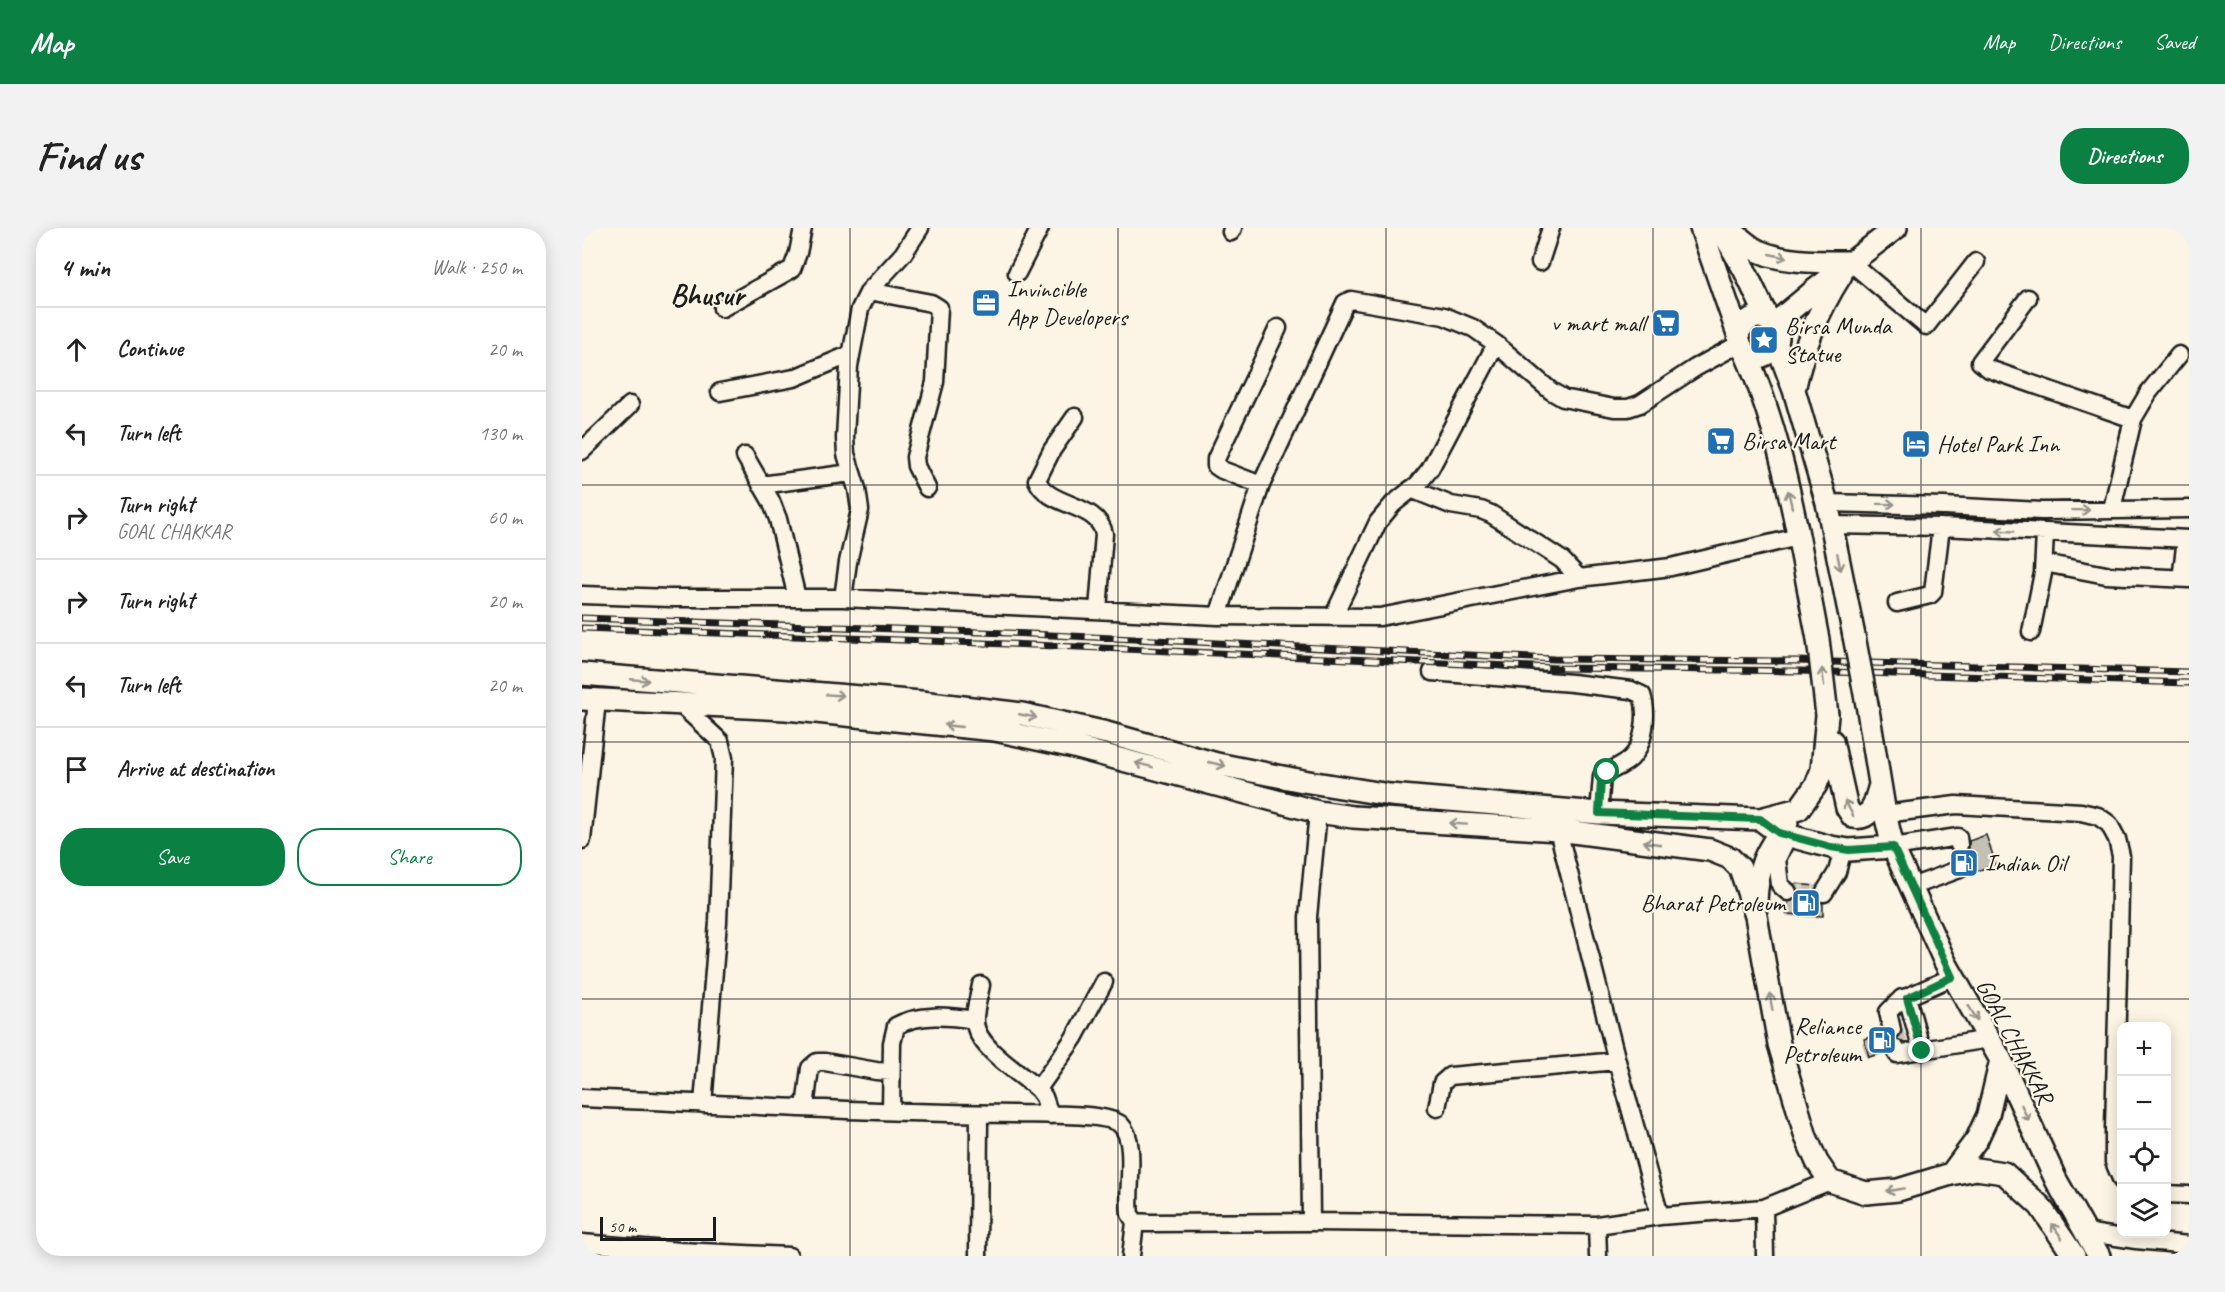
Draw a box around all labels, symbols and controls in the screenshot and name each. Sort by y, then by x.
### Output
text: Map [30,25,73,60]
text: Map [1983,29,2015,55]
text: Directions [2048,29,2121,55]
text: Saved [2154,29,2195,55]
button: Directions [2060,128,2189,184]
text: Find us [36,130,141,183]
one-way arrow [1768,250,1787,262]
text: 4 min [60,251,110,284]
text: Walk · 250 m [432,255,522,280]
place label: Invincible App Developers [1007,274,1130,332]
district label: Bhusur [670,276,747,314]
office icon: Invincible App Developers [970,287,1002,319]
supermarket icon: v mart mall [1650,307,1682,339]
place label: v mart mall [1551,308,1649,338]
place label: Birsa Munda Statue [1785,311,1893,369]
place icon: Birsa Munda Statue [1748,324,1780,356]
icon: ahead [60,333,93,366]
text: Continue [117,335,183,363]
text: 20 m [488,337,522,362]
icon: left [60,417,93,450]
text: Turn left [117,419,181,447]
text: 130 m [479,421,522,446]
supermarket icon: Birsa Mart [1705,425,1737,457]
place label: Birsa Mart [1742,426,1837,456]
hotel icon: Hotel Park Inn [1900,428,1932,460]
place label: Hotel Park Inn [1937,429,2060,459]
one-way arrow [1784,490,1795,510]
text: Turn right [117,491,194,519]
one-way arrow [1875,499,1895,510]
icon: right [60,501,93,534]
one-way arrow [2070,504,2090,516]
text: 60 m [488,505,522,530]
text: GOAL CHAKKAR [117,519,231,544]
one-way arrow [1995,525,2015,536]
one-way arrow [1834,552,1845,571]
icon: right [60,585,93,618]
text: Turn right [117,587,194,615]
text: 20 m [488,589,522,614]
one-way arrow [1817,668,1828,687]
icon: left [60,669,93,702]
text: Turn left [117,671,181,699]
text: 20 m [488,673,522,698]
one-way arrow [630,675,650,686]
one-way arrow [824,690,844,701]
one-way arrow [1018,711,1038,722]
one-way arrow [944,720,964,731]
icon: arrive [60,753,93,786]
text: Arrive at destination [117,755,274,783]
one-way arrow [1135,758,1154,770]
one-way arrow [1208,758,1227,770]
route start [1593,758,1619,784]
one-way arrow [1843,800,1855,817]
one-way arrow [1449,818,1469,829]
button: Save [60,828,285,886]
button: Share [297,828,522,886]
one-way arrow [1643,837,1663,848]
fuel station icon: Indian Oil [1948,847,1980,879]
place label: Indian Oil [1985,848,2070,878]
fuel station icon: Bharat Petroleum [1790,887,1822,919]
place label: Bharat Petroleum [1641,888,1788,918]
street label: GOAL CHAKKAR [1970,974,2062,1111]
one-way arrow [1765,992,1776,1012]
one-way arrow [1968,1004,1980,1021]
place label: Reliance Petroleum [1783,1011,1864,1069]
map controls [2117,1022,2171,1238]
button: + [2117,1022,2171,1076]
fuel station icon: Reliance Petroleum [1866,1024,1898,1056]
route end [1908,1037,1934,1063]
button: − [2117,1076,2171,1130]
one-way arrow [2020,1104,2032,1122]
button: locate [2117,1130,2171,1184]
one-way arrow [1886,1184,1905,1195]
button: layers [2117,1184,2171,1238]
scale bar [600,1214,716,1242]
text: 50 m [609,1217,636,1237]
one-way arrow [2051,1224,2063,1240]

